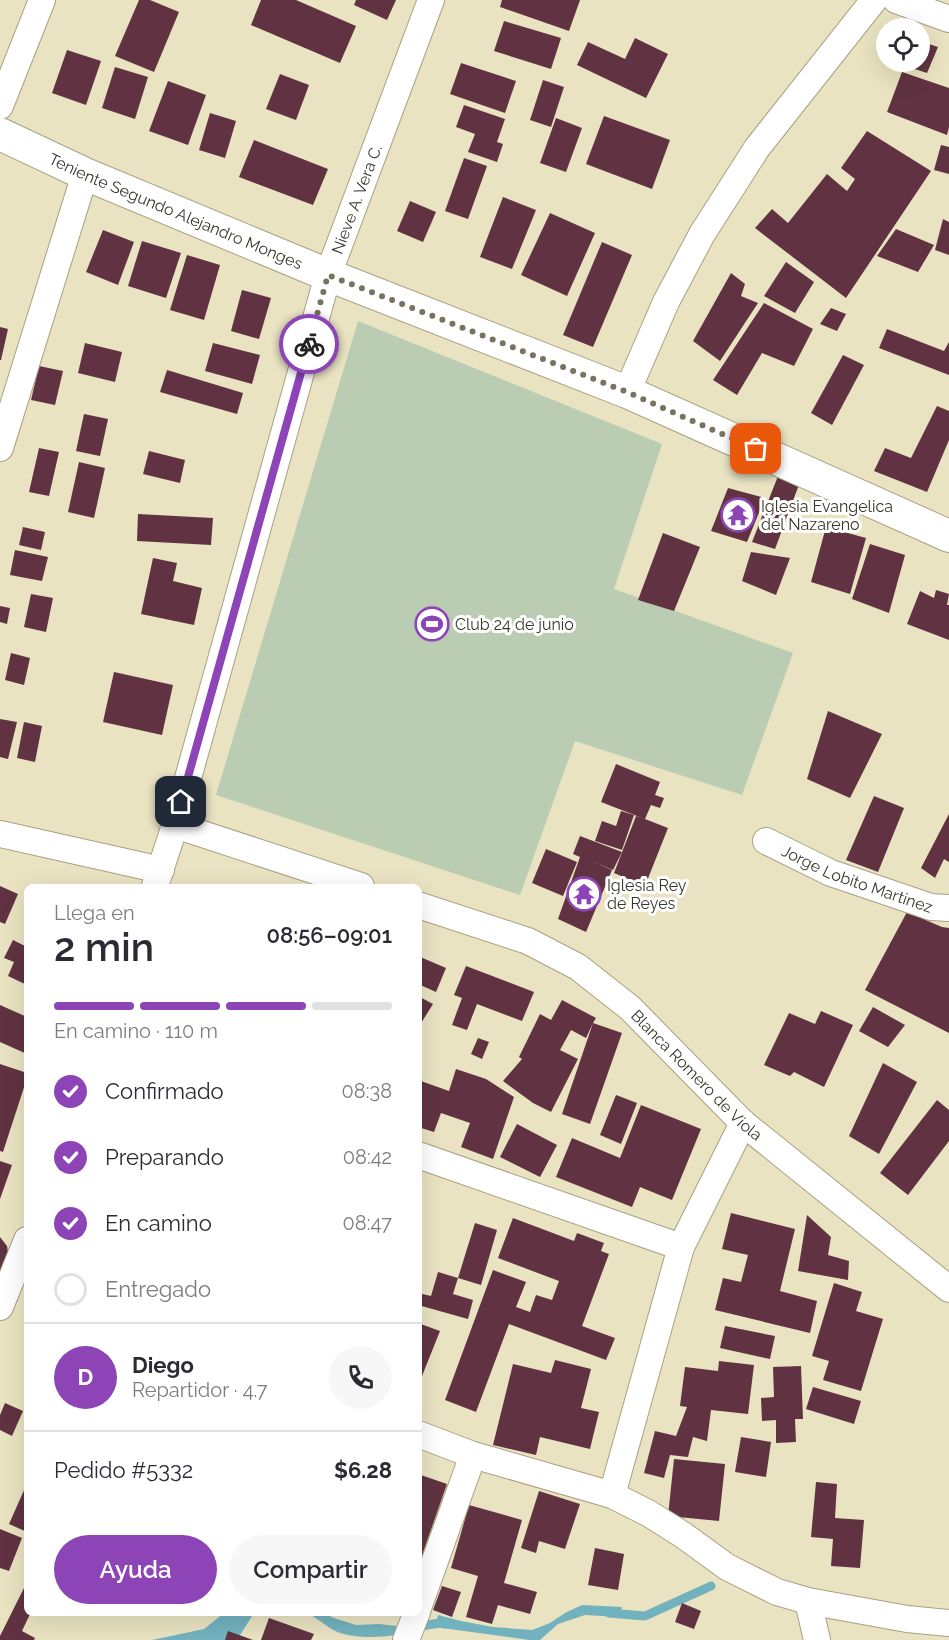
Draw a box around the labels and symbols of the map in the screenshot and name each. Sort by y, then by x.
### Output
street label: Nieve A. Vera C. [327,142,386,257]
street label: Teniente Segundo Alejandro Monges [46,149,306,273]
courier [279,314,339,374]
pin [730,423,781,474]
temple icon: Iglesia Evangelica del Nazareno [720,497,756,533]
place label: Iglesia Evangelica del Nazareno [761,497,893,534]
sports icon: Club 24 de junio [414,606,450,642]
place label: Club 24 de junio [455,615,574,634]
pin [155,776,206,827]
street label: Jorge Lobito Martinez [779,841,935,916]
temple icon: Iglesia Rey de Reyes [566,876,602,912]
place label: Iglesia Rey de Reyes [607,876,687,913]
street label: Blanca Romero de Viola [627,1006,766,1144]

